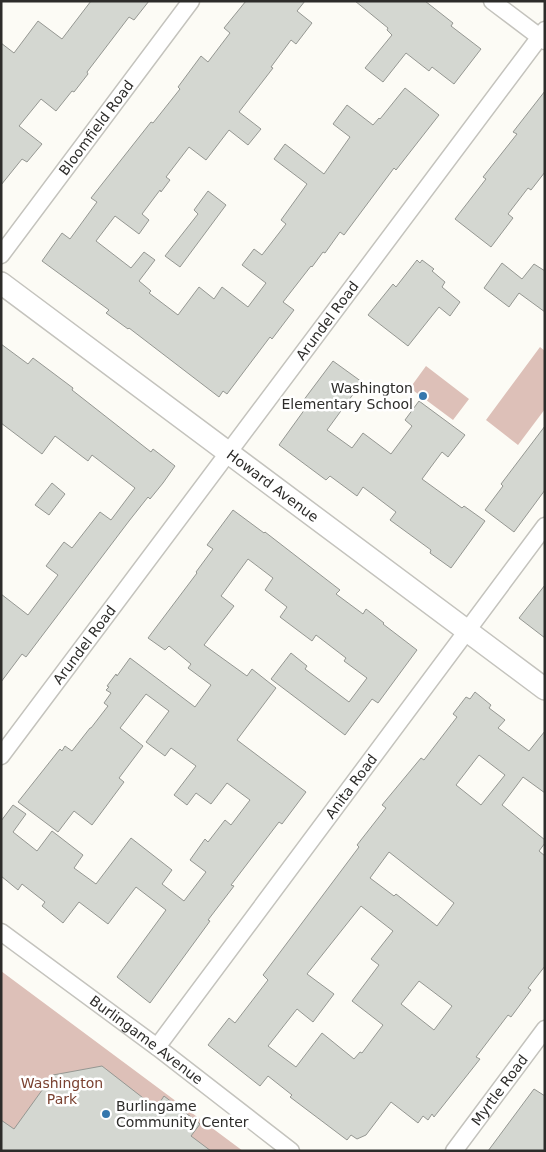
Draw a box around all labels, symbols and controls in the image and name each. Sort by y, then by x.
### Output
street label: Bloomfield Road [56,77,137,178]
street label: Arundel Road [293,278,362,363]
place label: Washington Elementary School [281,380,413,412]
marker: Washington Elementary School [417,390,429,402]
street label: Howard Avenue [224,446,322,525]
street label: Arundel Road [50,602,119,687]
street label: Anita Road [322,751,380,822]
street label: Burlingame Avenue [87,992,206,1088]
street label: Myrtle Road [468,1052,531,1128]
park label: Washington Park [21,1075,103,1107]
place label: Burlingame Community Center [116,1098,249,1130]
marker: Burlingame Community Center [100,1108,112,1120]

